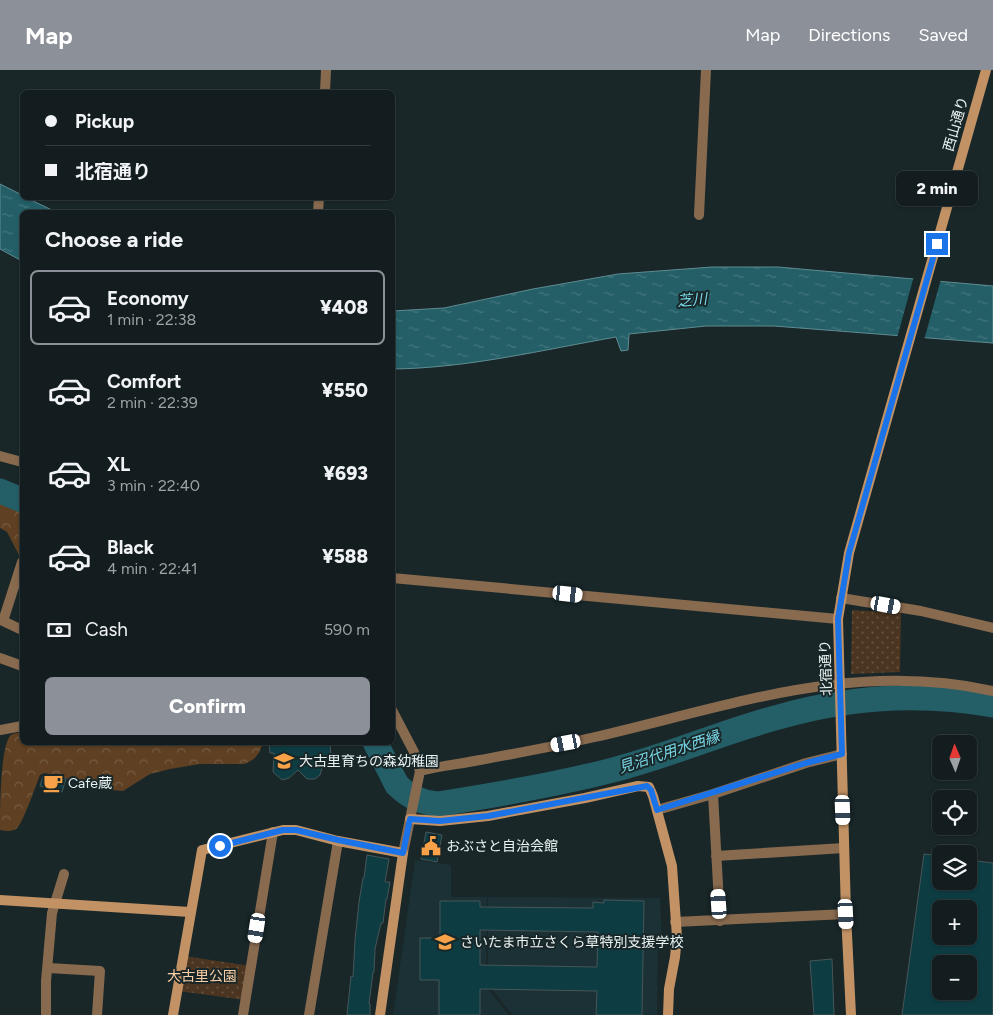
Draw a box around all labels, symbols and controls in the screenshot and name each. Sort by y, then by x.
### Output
text: Map [25,21,73,50]
text: Map [745,24,780,46]
text: Directions [808,24,890,46]
text: Saved [918,24,968,46]
street label: 西山通り [940,95,972,153]
text: Pickup [75,110,134,133]
text: 北宿通り [75,160,151,183]
callout: 2 min [896,171,978,206]
text: 2 min [917,179,957,198]
text: Choose a ride [45,226,183,253]
route end [926,233,948,255]
icon: car [47,285,92,330]
text: Economy [107,287,189,310]
water label: 芝川 [676,290,710,310]
text: ¥408 [320,296,368,319]
text: 1 min · 22:38 [107,310,196,329]
icon: car [47,368,92,413]
text: Comfort [107,370,182,393]
text: ¥550 [322,379,368,402]
text: 2 min · 22:39 [107,393,198,412]
icon: car [47,451,92,496]
text: XL [107,453,130,476]
text: ¥693 [323,462,368,485]
text: 3 min · 22:40 [107,476,200,495]
icon: car [47,534,92,579]
text: Black [107,536,154,559]
text: ¥588 [322,545,368,568]
text: 4 min · 22:41 [107,559,198,578]
car [552,585,583,603]
car [869,595,902,615]
icon: cash [45,616,73,644]
text: Cash [85,618,128,641]
text: 590 m [324,620,370,639]
street label: 北宿通り [817,640,835,696]
button: Confirm [45,677,370,735]
water label: 見沼代用水西縁 [616,727,724,777]
car [549,733,582,753]
north arrow [932,735,978,780]
map controls [932,735,977,1000]
school or university icon: 大古里育ちの森幼稚園 [273,750,295,772]
place label: 大古里育ちの森幼稚園 [299,753,439,770]
cafe icon: Cafe蔵 [42,772,64,794]
place label: Cafe蔵 [68,775,112,792]
button: locate [932,790,977,835]
car [834,795,851,825]
route start [209,835,231,857]
public building icon: おぶさと自治会館 [420,835,442,857]
place label: おぶさと自治会館 [446,838,558,855]
button: layers [932,845,977,890]
car [710,889,727,919]
car [837,899,854,929]
button: + [932,900,977,945]
car [247,912,266,944]
school or university icon: さいたま市立さくら草特別支援学校 [434,931,456,953]
place label: さいたま市立さくら草特別支援学校 [460,934,684,951]
button: − [932,955,977,1000]
park label: 大古里公園 [167,968,237,985]

